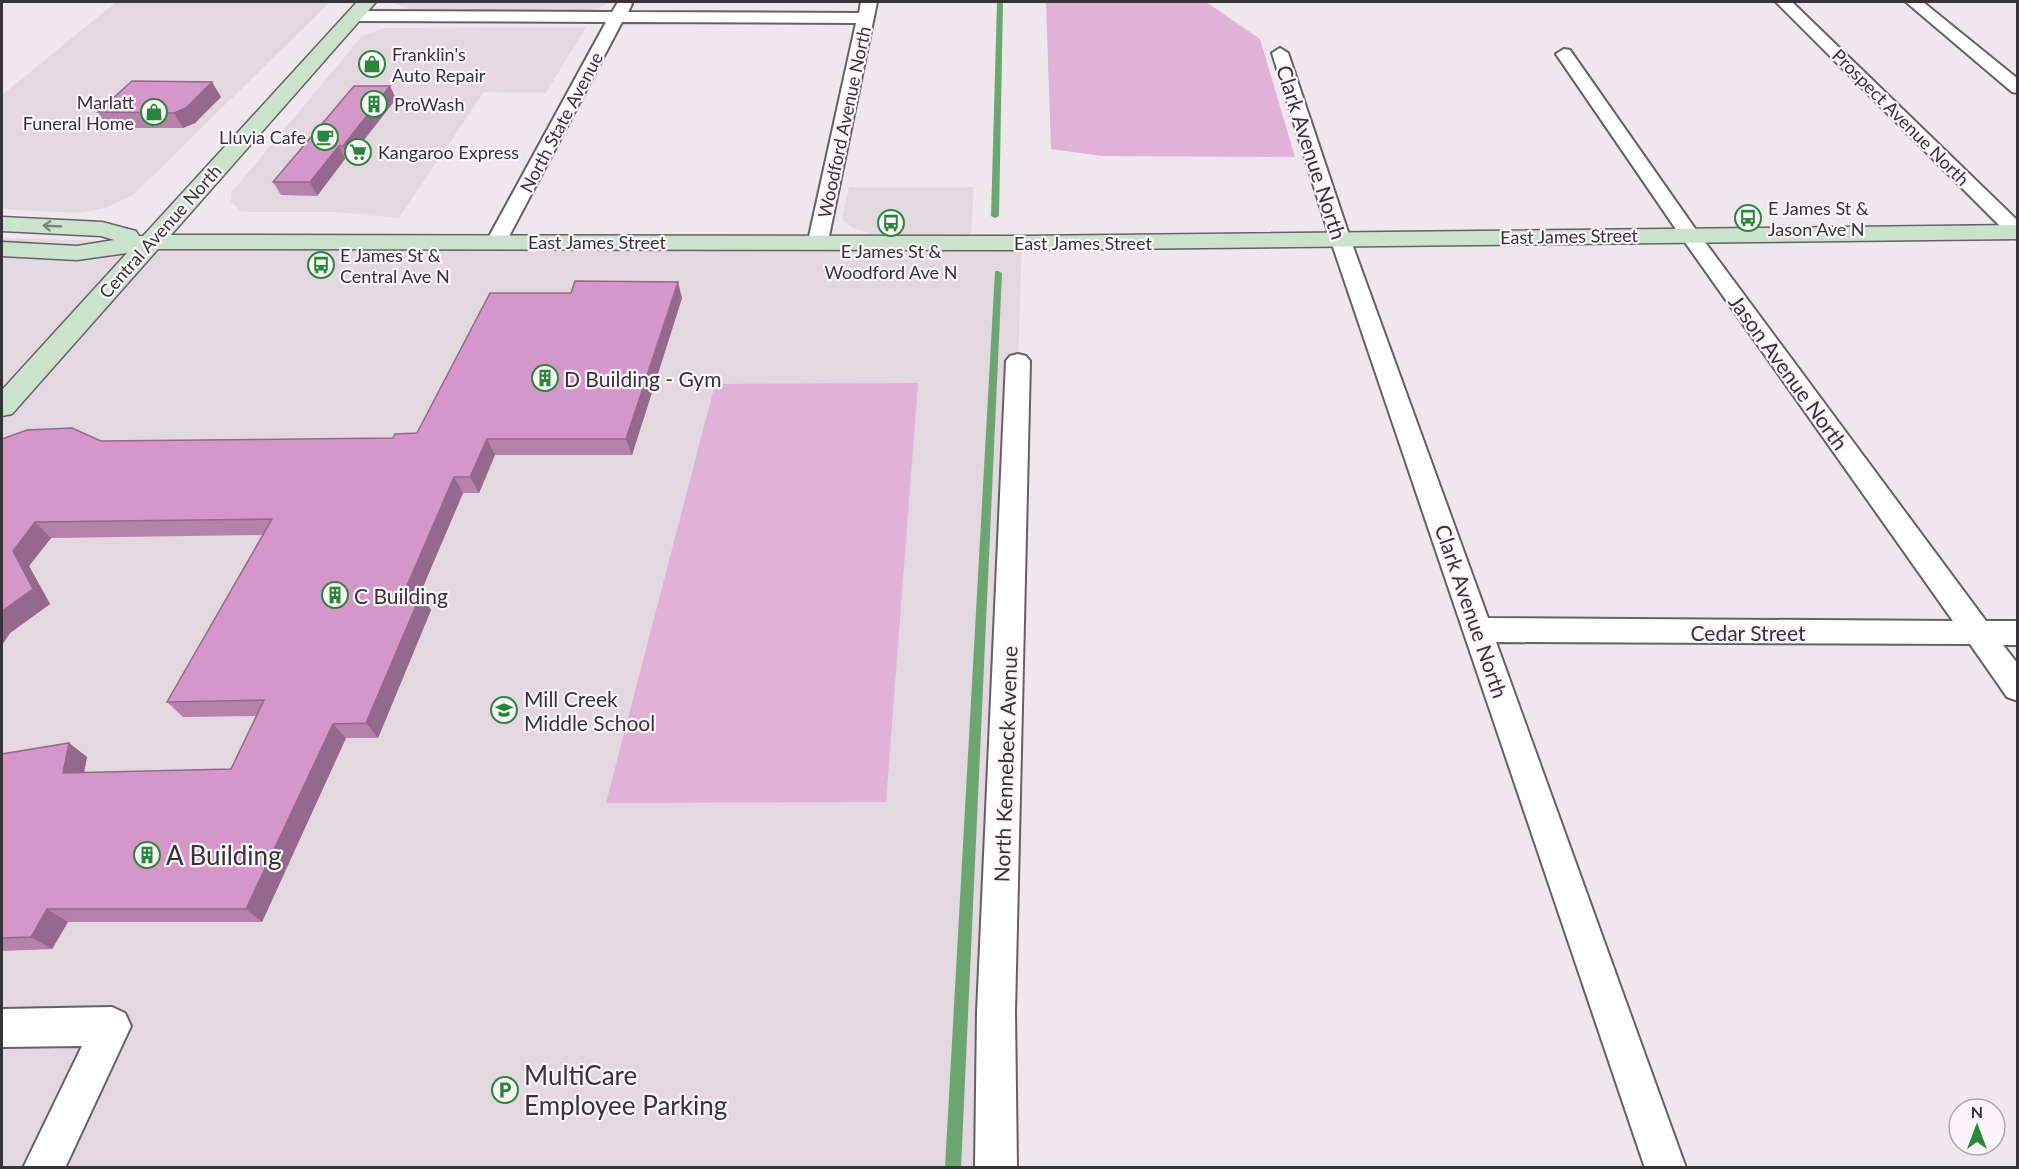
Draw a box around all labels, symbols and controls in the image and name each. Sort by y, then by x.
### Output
street label: Woodford Avenue North [813,24,875,220]
place label: Franklin's Auto Repair [392,43,486,86]
street label: Prospect Avenue North [1828,44,1974,190]
street label: North State Avenue [515,48,607,196]
shop icon: Franklin's Auto Repair [357,49,387,79]
street label: Clark Avenue North [1272,62,1352,242]
building icon: ProWash [359,89,389,119]
place label: Marlatt Funeral Home [23,91,135,134]
place label: ProWash [394,93,464,115]
shop icon: Marlatt Funeral Home [139,97,169,127]
cafe icon: Lluvia Cafe [310,122,340,152]
place label: Lluvia Cafe [219,126,306,148]
supermarket icon: Kangaroo Express [343,137,373,167]
place label: Kangaroo Express [378,141,519,163]
street label: Central Avenue North [94,160,226,302]
place label: E James St & Jason Ave N [1768,197,1869,240]
bus stop icon: E James St & Jason Ave N [1733,203,1763,233]
bus stop icon: E James St & Woodford Ave N [876,208,906,238]
one-way arrow [42,221,62,232]
street label: East James Street [1500,224,1639,248]
street label: East James Street [528,231,666,253]
street label: East James Street [1014,232,1152,254]
place label: E James St & Woodford Ave N [825,240,957,283]
place label: E James St & Central Ave N [340,244,450,287]
bus stop icon: E James St & Central Ave N [306,250,336,280]
street label: Jason Avenue North [1724,290,1854,454]
building icon: D Building - Gym [530,363,560,393]
place label: D Building - Gym [564,366,721,391]
street label: Clark Avenue North [1431,521,1513,701]
building icon: C Building [320,580,350,610]
place label: C Building [354,583,448,608]
street label: Cedar Street [1691,620,1806,645]
street label: North Kennebeck Avenue [988,645,1022,883]
place label: Mill Creek Middle School [524,686,655,735]
school or university icon: Mill Creek Middle School [489,695,519,725]
place label: A Building [166,839,282,871]
building icon: A Building [132,840,162,870]
place label: MultiCare Employee Parking [524,1059,727,1121]
parking icon: MultiCare Employee Parking [490,1075,520,1105]
north arrow [1947,1097,2007,1157]
text: N [1971,1102,1983,1121]

